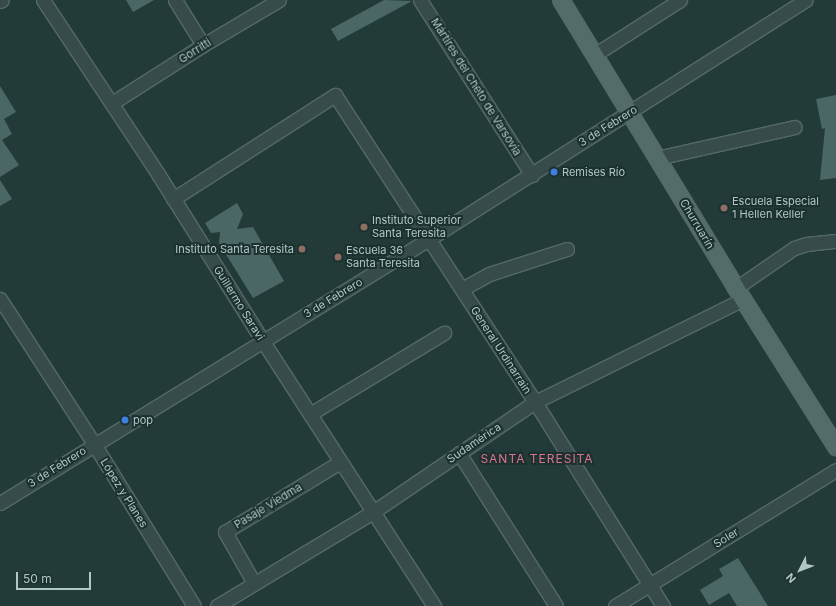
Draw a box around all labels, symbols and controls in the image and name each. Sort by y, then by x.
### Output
street label: Mártires del Cheto de Varsovia [428,16,524,158]
street label: Gorritti [176,36,214,66]
street label: 3 de Febrero [576,103,640,149]
place label: Remises Río [562,165,625,179]
marker: Remises Río [549,167,559,177]
place label: Escuela Especial 1 Hellen Keller [732,195,819,221]
street label: Churruarín [677,197,717,251]
marker: Escuela Especial 1 Hellen Keller [719,203,729,213]
place label: Instituto Superior Santa Teresita [372,214,461,240]
marker: Instituto Superior Santa Teresita [359,222,369,232]
place label: Instituto Santa Teresita [175,242,294,256]
marker: Instituto Santa Teresita [297,244,307,254]
place label: Escuela 36 Santa Teresita [346,244,420,270]
marker: Escuela 36 Santa Teresita [333,252,343,262]
street label: Guillermo Saravi [211,263,267,343]
street label: 3 de Febrero [301,275,365,321]
street label: General Urdinarrain [468,304,534,396]
place label: pop [133,413,153,427]
marker: pop [120,415,130,425]
street label: Sudamérica [445,420,503,466]
street label: 3 de Febrero [25,444,89,490]
district label: SANTA TERESITA [480,452,594,466]
street label: López y Planes [98,456,150,530]
street label: Pasaje Viedma [232,481,304,531]
street label: Soler [711,525,741,551]
north arrow [780,550,820,590]
scale bar [18,564,93,590]
text: N [783,570,799,586]
text: 50 m [23,571,52,586]

